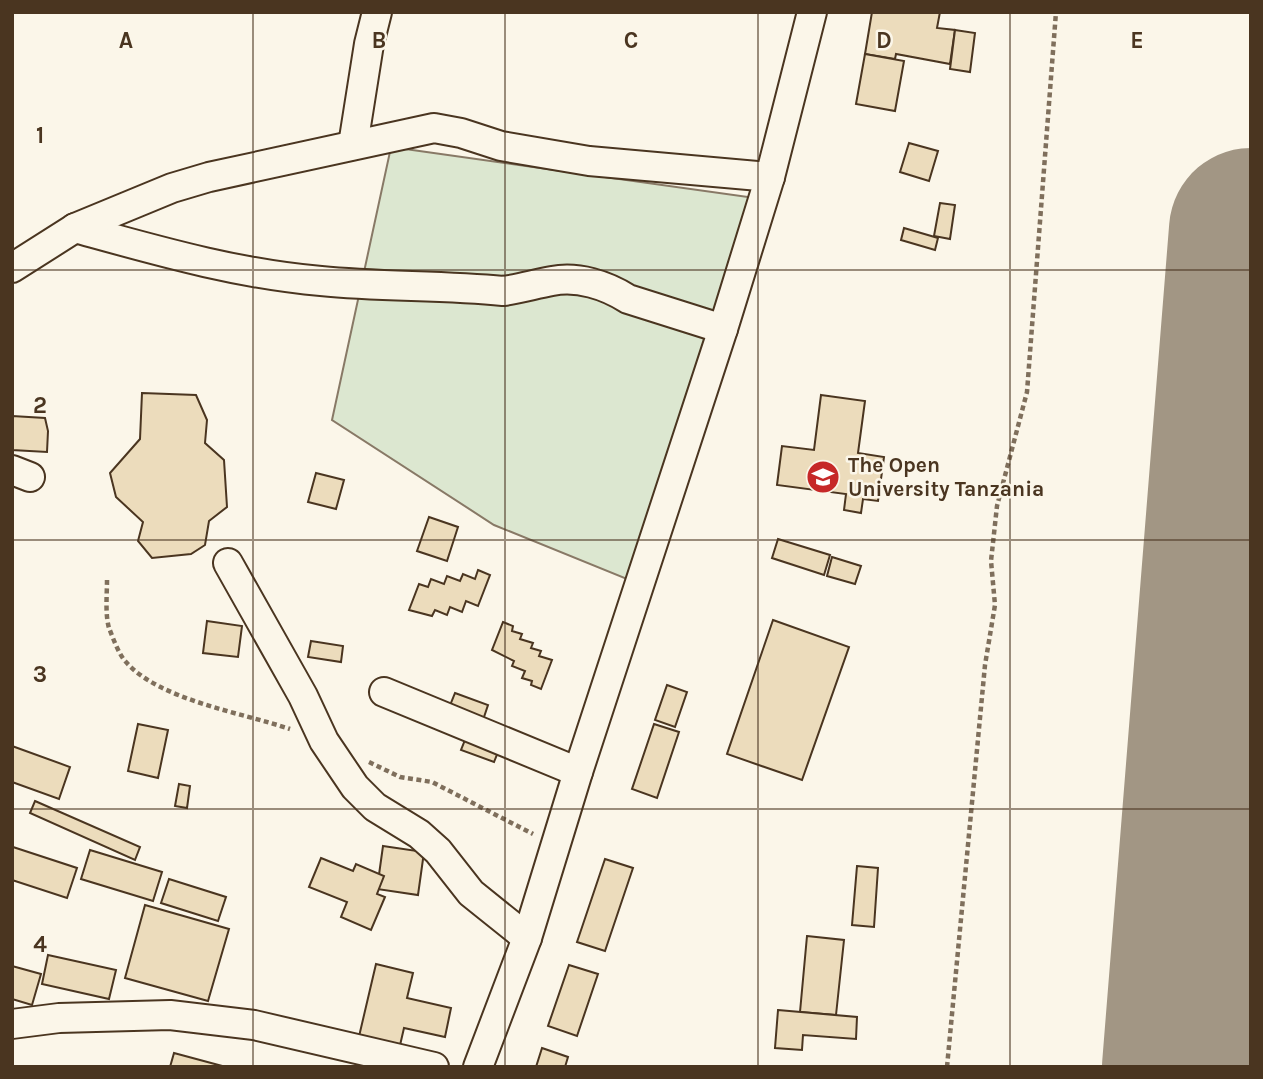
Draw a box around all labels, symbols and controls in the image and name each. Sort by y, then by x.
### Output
text: A [119,27,133,54]
text: B [372,27,386,54]
text: C [624,27,638,54]
text: D [876,27,892,54]
text: E [1130,27,1144,54]
text: 1 [36,122,44,149]
text: 2 [33,392,47,419]
place label: The Open University Tanzania [848,453,1044,501]
school or university icon: The Open University Tanzania [804,458,842,496]
text: 3 [33,661,47,688]
text: 4 [33,931,47,958]

